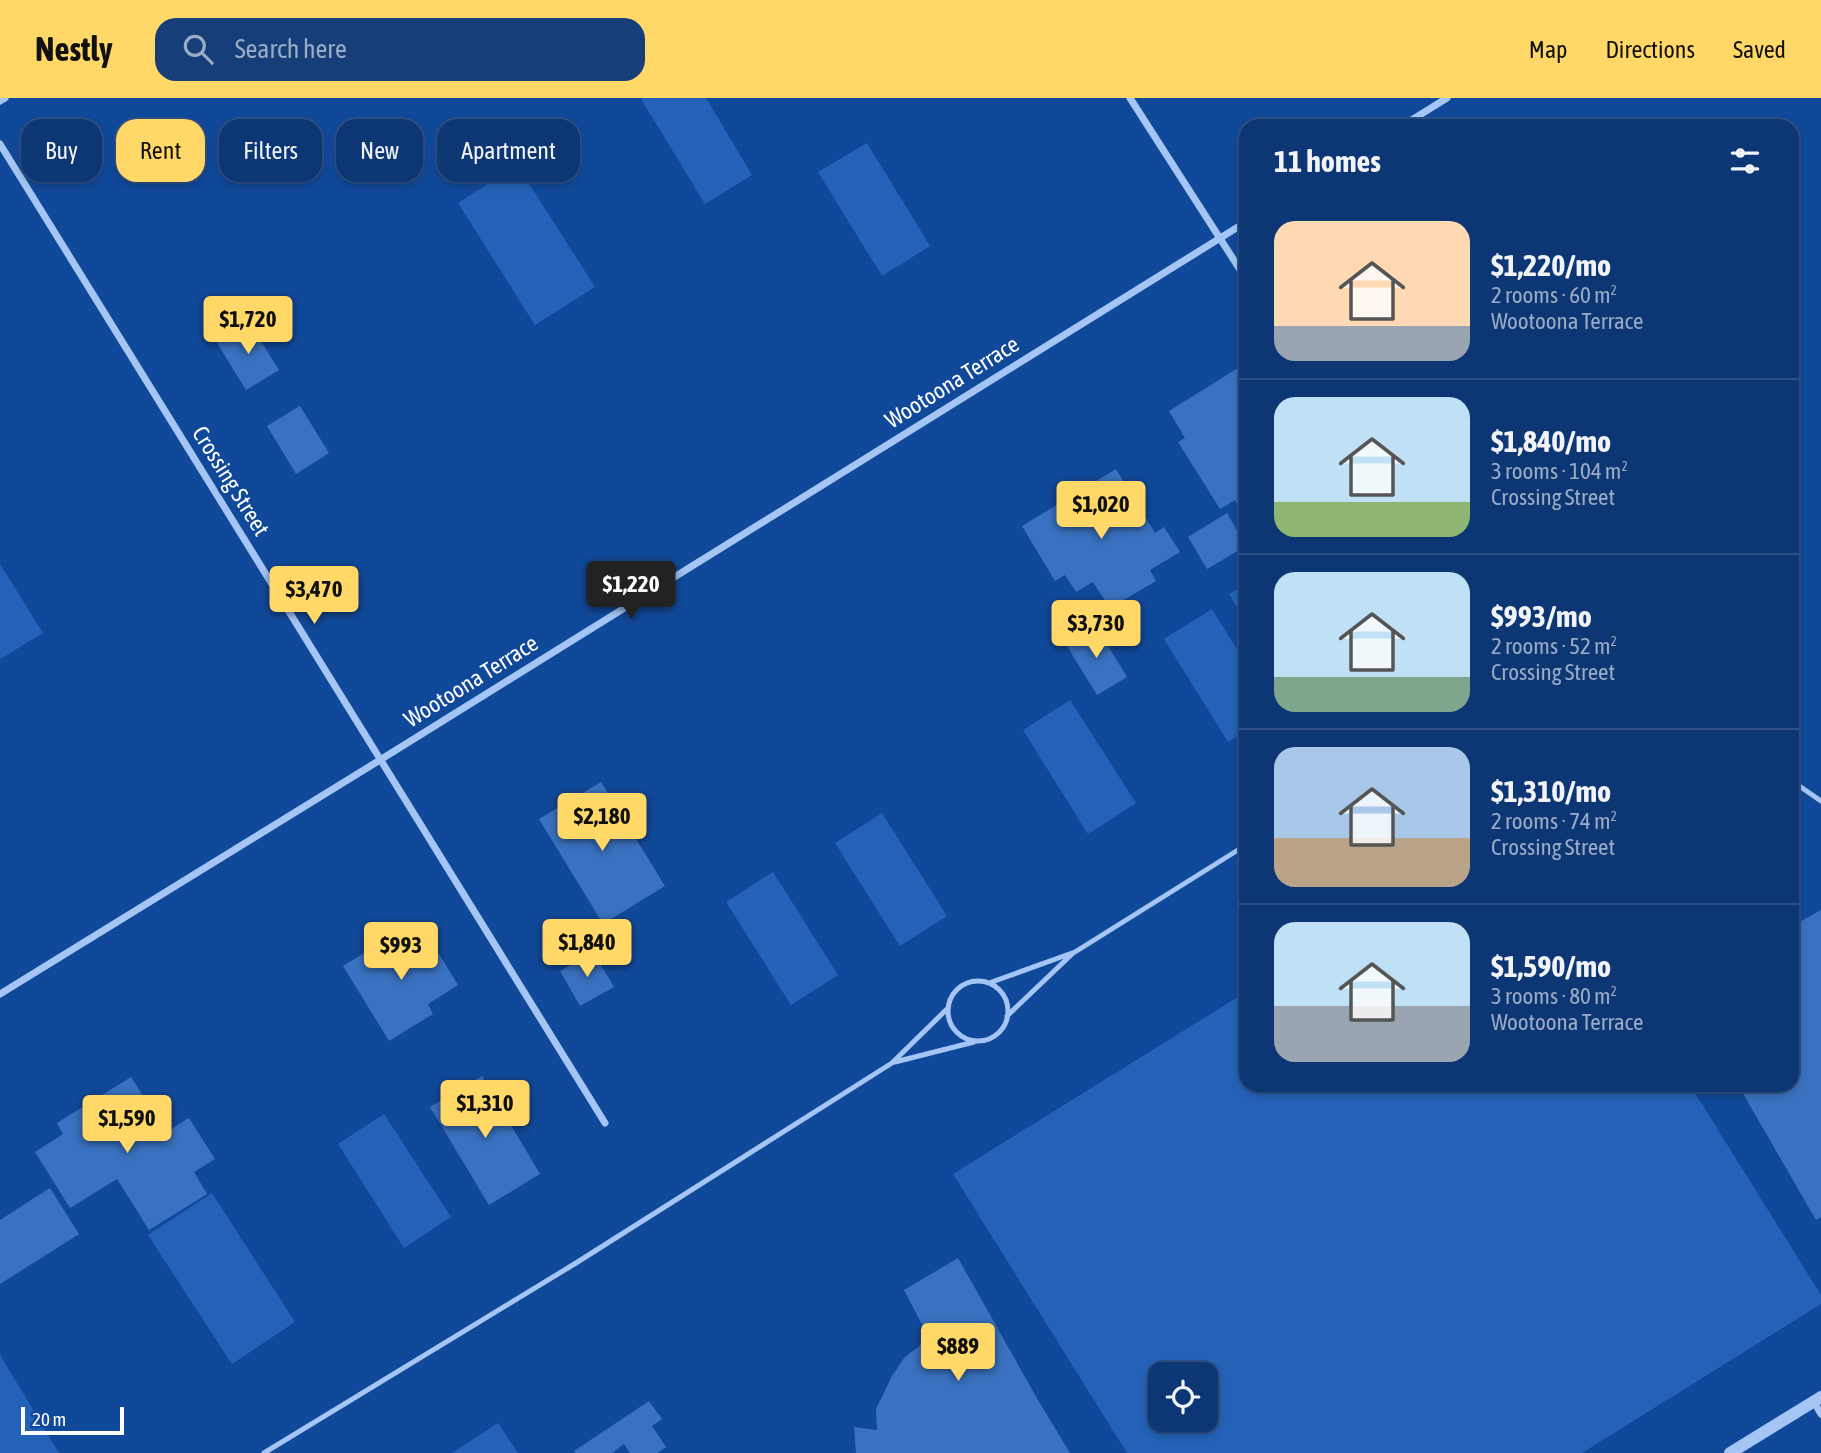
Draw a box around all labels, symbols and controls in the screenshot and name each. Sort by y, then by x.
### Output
search box [155,18,645,81]
text: Nestly [35,30,113,68]
icon: search [179,30,217,68]
text: Search here [235,34,347,64]
text: Map [1529,36,1567,63]
text: Directions [1605,36,1695,63]
text: Saved [1733,36,1786,63]
chip: Buy [21,119,102,182]
chip: Rent [116,119,205,182]
chip: Filters [219,119,322,182]
chip: New [336,119,423,182]
chip: Apartment [437,119,580,182]
icon: filters [1726,142,1764,180]
text: 11 homes [1274,144,1381,178]
text: $1,220/mo [1491,248,1611,282]
icon: home [1330,249,1414,333]
text: 2 rooms · 60 m² [1491,282,1617,308]
pin: $1,720 [191,296,305,356]
text: $1,720 [220,306,277,332]
text: Wootoona Terrace [1491,308,1644,334]
street label: Wootoona Terrace [880,331,1024,433]
street label: Crossing Street [187,421,275,541]
text: $1,840/mo [1491,424,1611,458]
icon: home [1330,425,1414,509]
text: 3 rooms · 104 m² [1491,458,1628,484]
pin: $1,020 [1044,482,1158,541]
text: Crossing Street [1491,484,1615,510]
text: $1,020 [1073,491,1130,517]
pin: $1,220 [574,561,688,621]
pin: $3,470 [257,566,371,626]
text: $1,220 [603,571,660,597]
text: $3,470 [286,576,343,602]
text: $993/mo [1491,599,1592,633]
icon: home [1330,600,1414,684]
pin: $3,730 [1039,601,1153,660]
text: $3,730 [1068,610,1125,636]
street label: Wootoona Terrace [399,630,543,732]
text: 2 rooms · 52 m² [1491,633,1617,659]
text: Crossing Street [1491,659,1615,685]
text: $1,310/mo [1491,774,1611,808]
icon: home [1330,775,1414,859]
pin: $2,180 [545,794,659,853]
text: $2,180 [574,803,631,829]
text: 2 rooms · 74 m² [1491,808,1617,834]
text: Crossing Street [1491,834,1615,860]
pin: $1,840 [530,920,644,979]
pin: $993 [360,922,442,982]
text: $1,840 [559,929,616,955]
text: $993 [380,932,422,958]
text: $1,590/mo [1491,949,1611,983]
icon: home [1330,950,1414,1034]
text: 3 rooms · 80 m² [1491,983,1617,1009]
text: Wootoona Terrace [1491,1009,1644,1035]
pin: $1,310 [428,1080,542,1140]
text: $1,310 [457,1090,514,1116]
pin: $1,590 [70,1096,184,1155]
text: $1,590 [99,1105,156,1131]
pin: $889 [917,1324,999,1383]
text: $889 [937,1333,979,1359]
map controls [1148,1362,1218,1432]
button: locate [1148,1362,1218,1432]
scale bar [21,1404,124,1436]
text: 20 m [32,1408,66,1430]

